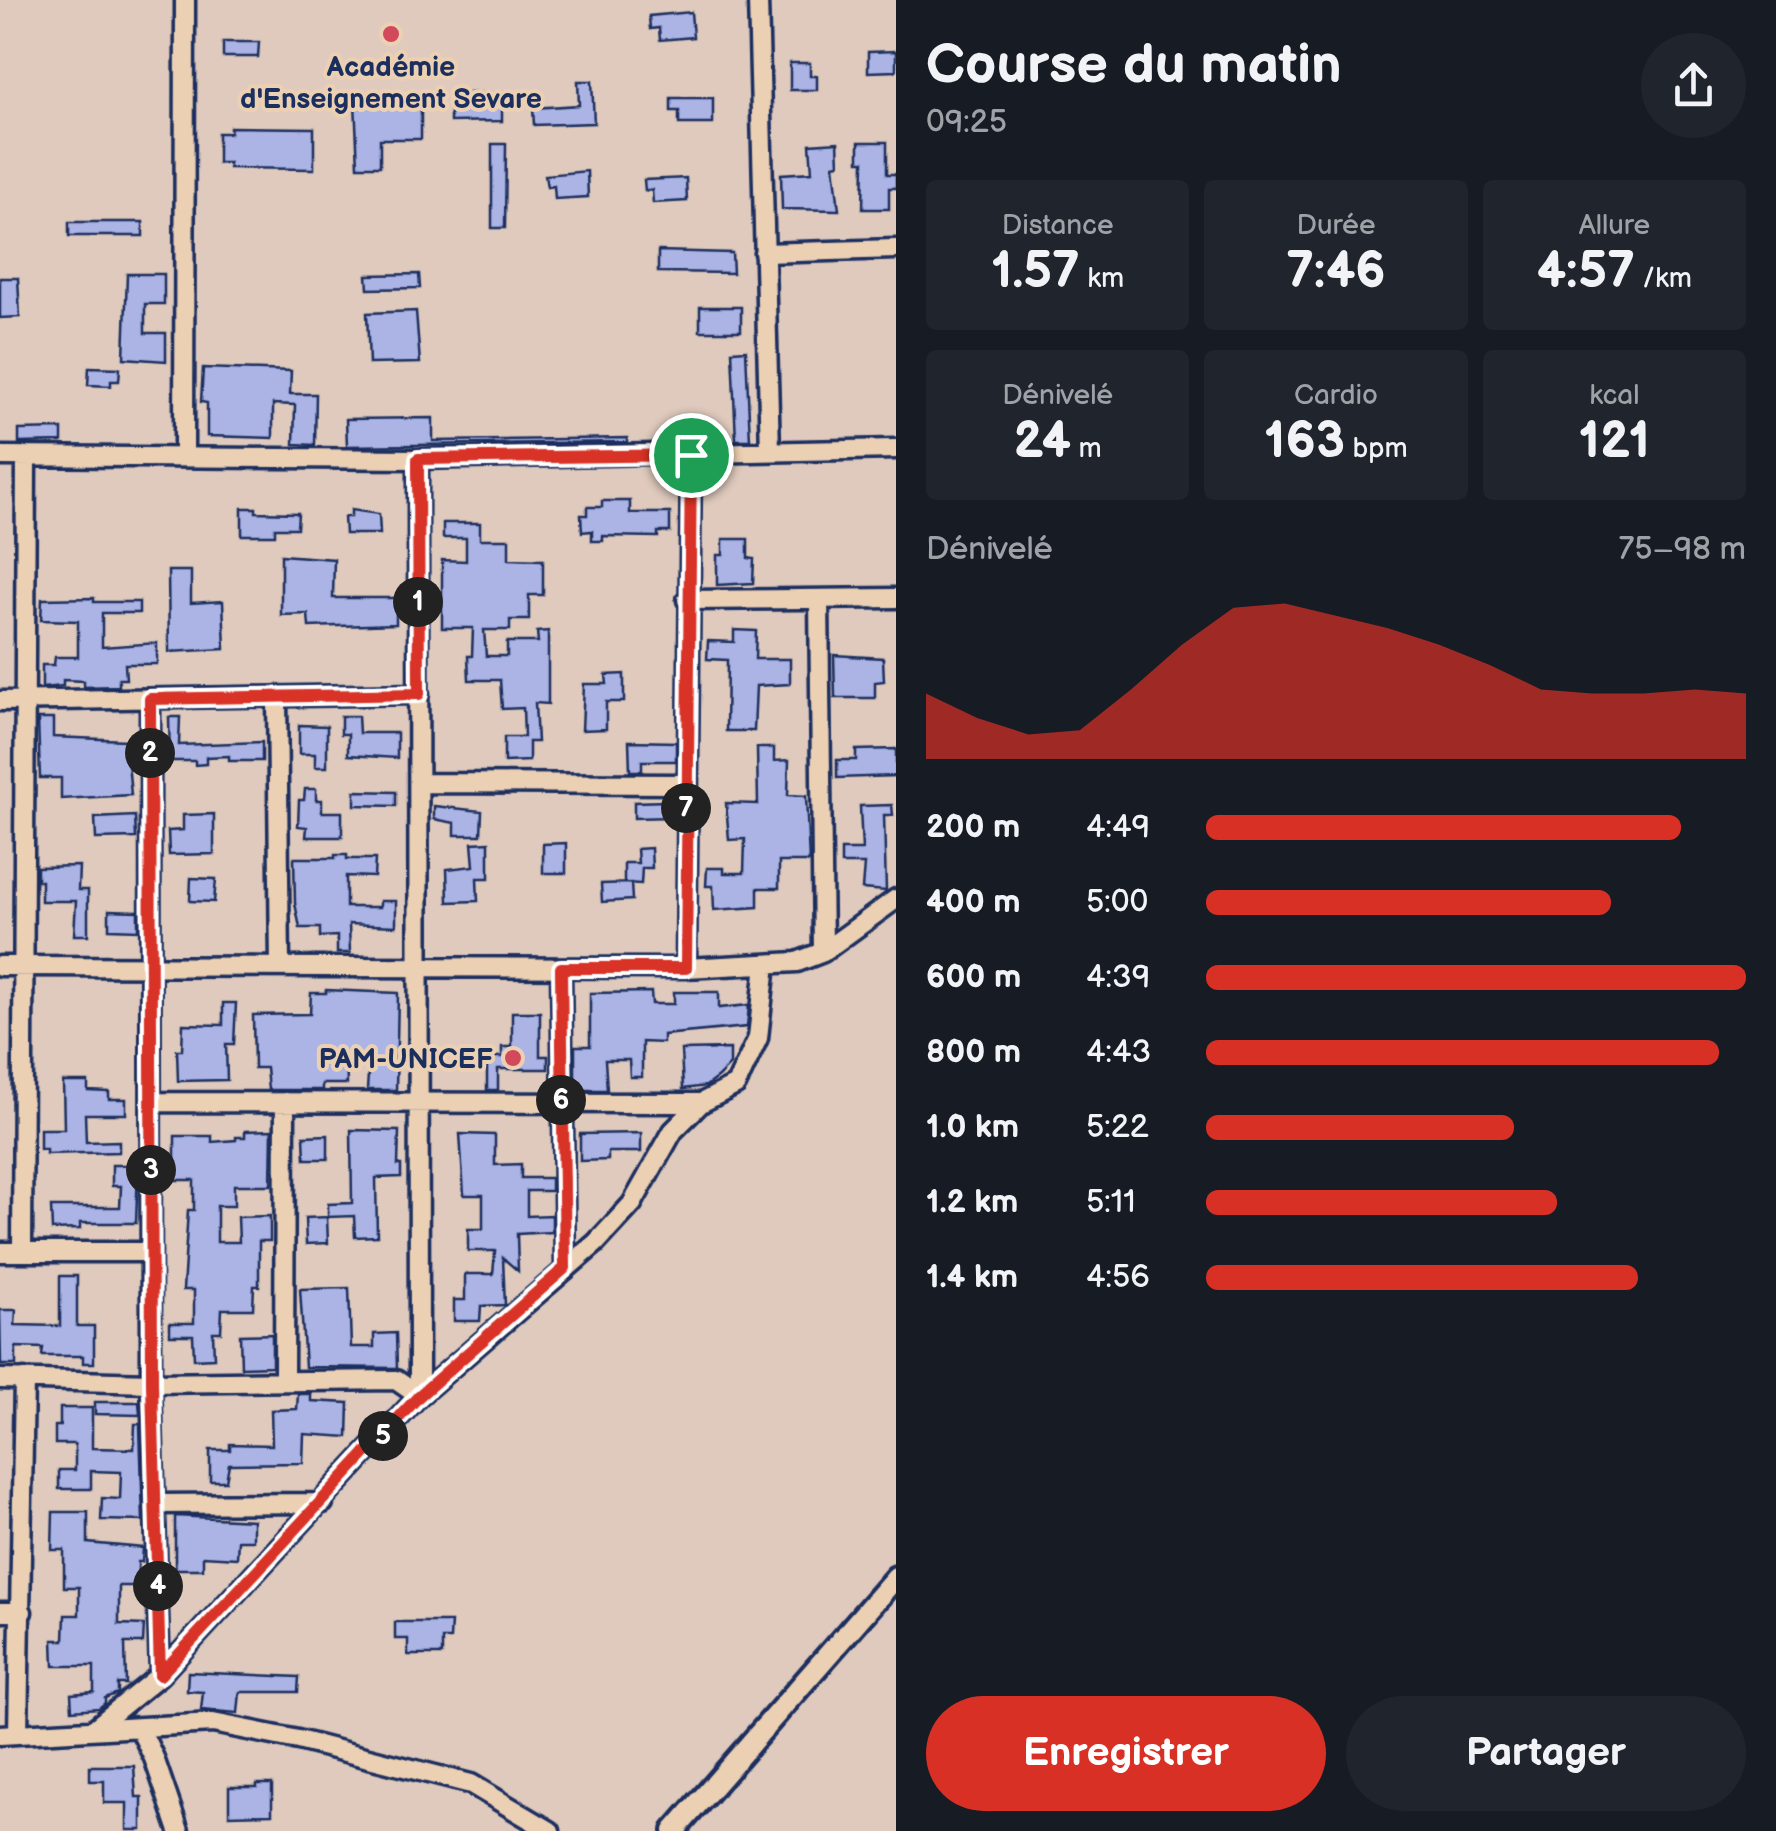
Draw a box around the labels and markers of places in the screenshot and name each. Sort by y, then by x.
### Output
marker: Académie d'Enseignement Sevare [380,23,402,45]
place label: Académie d'Enseignement Sevare [240,51,542,116]
pin [649,413,734,498]
pin: 1 [393,577,443,627]
pin: 2 [125,728,175,778]
pin: 7 [661,783,711,833]
place label: PAM-UNICEF [319,1043,493,1076]
marker: PAM-UNICEF [502,1047,524,1069]
pin: 6 [536,1075,586,1125]
pin: 3 [126,1145,176,1195]
pin: 5 [358,1411,408,1461]
pin: 4 [133,1561,183,1611]

